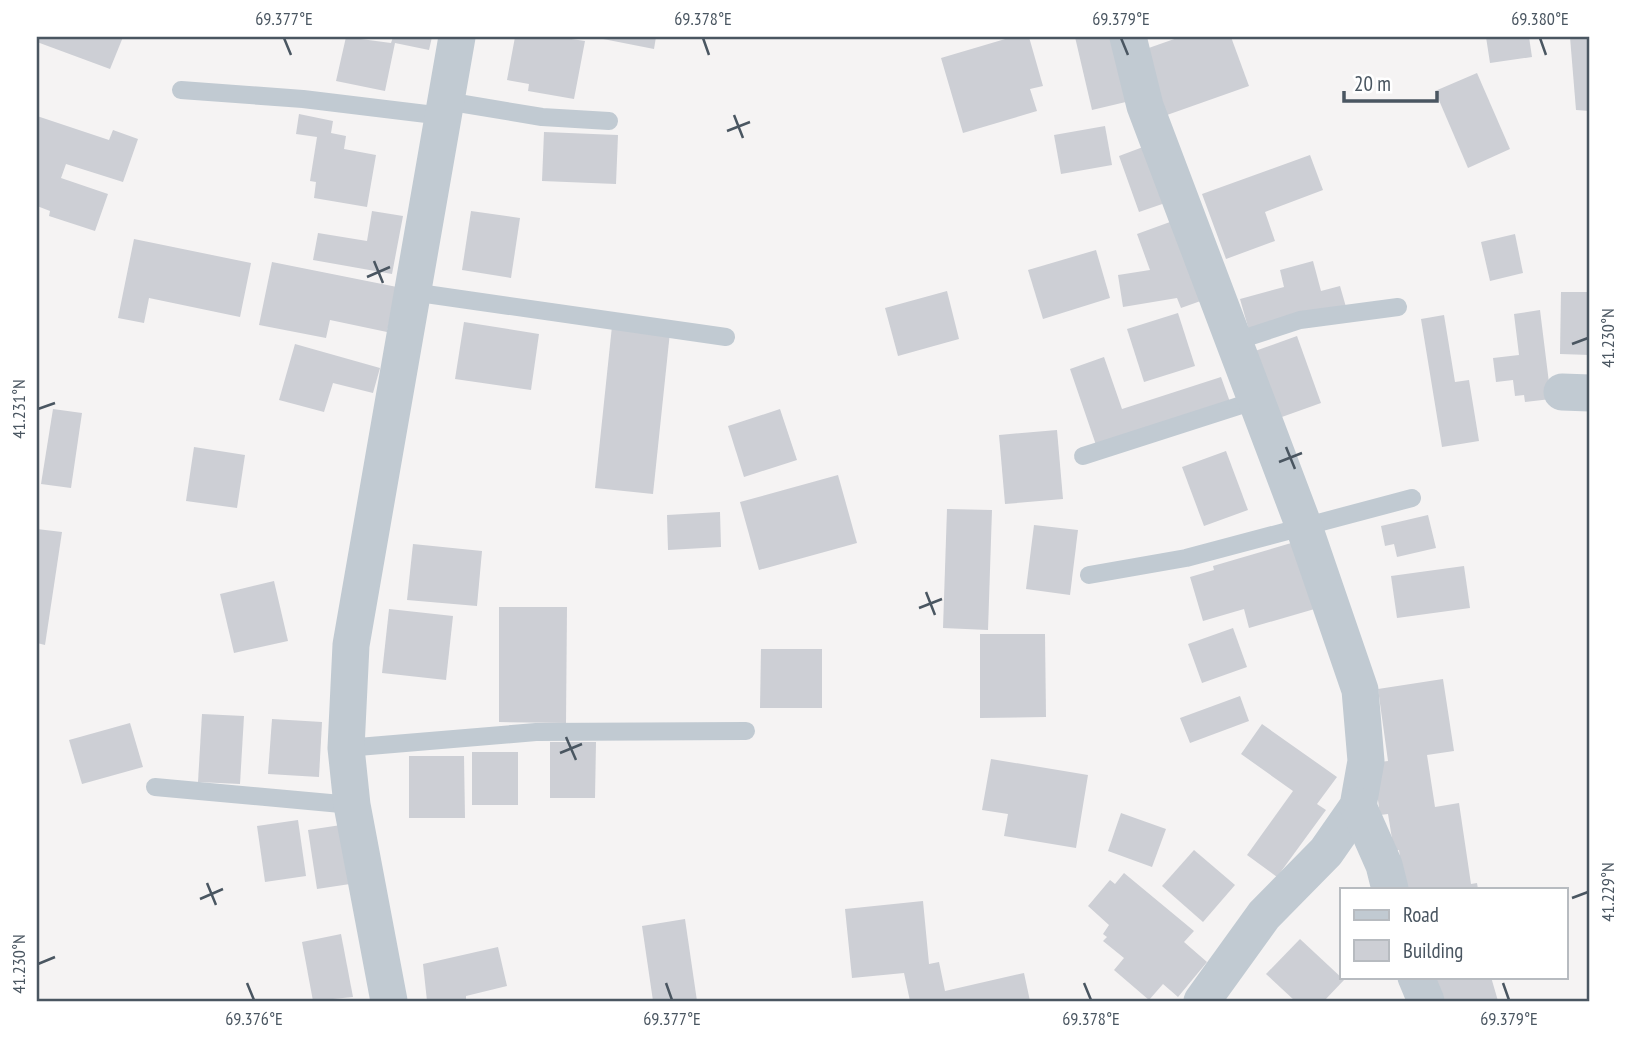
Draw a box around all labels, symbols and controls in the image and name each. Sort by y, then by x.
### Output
text: 69.377°E [255,7,313,30]
text: 69.378°E [674,7,732,30]
text: 69.379°E [1092,7,1150,30]
text: 69.380°E [1511,7,1569,30]
scale bar [1344,60,1436,104]
text: 20 m [1354,70,1391,97]
text: 41.230°N [1596,308,1619,368]
text: 41.231°N [7,379,30,439]
text: 41.229°N [1596,862,1619,922]
legend [1340,888,1568,978]
text: Road [1403,901,1439,928]
text: 41.230°N [7,934,30,994]
text: Building [1403,937,1463,964]
text: 69.376°E [225,1007,283,1030]
text: 69.377°E [643,1007,701,1030]
text: 69.378°E [1062,1007,1120,1030]
text: 69.379°E [1480,1007,1538,1030]

